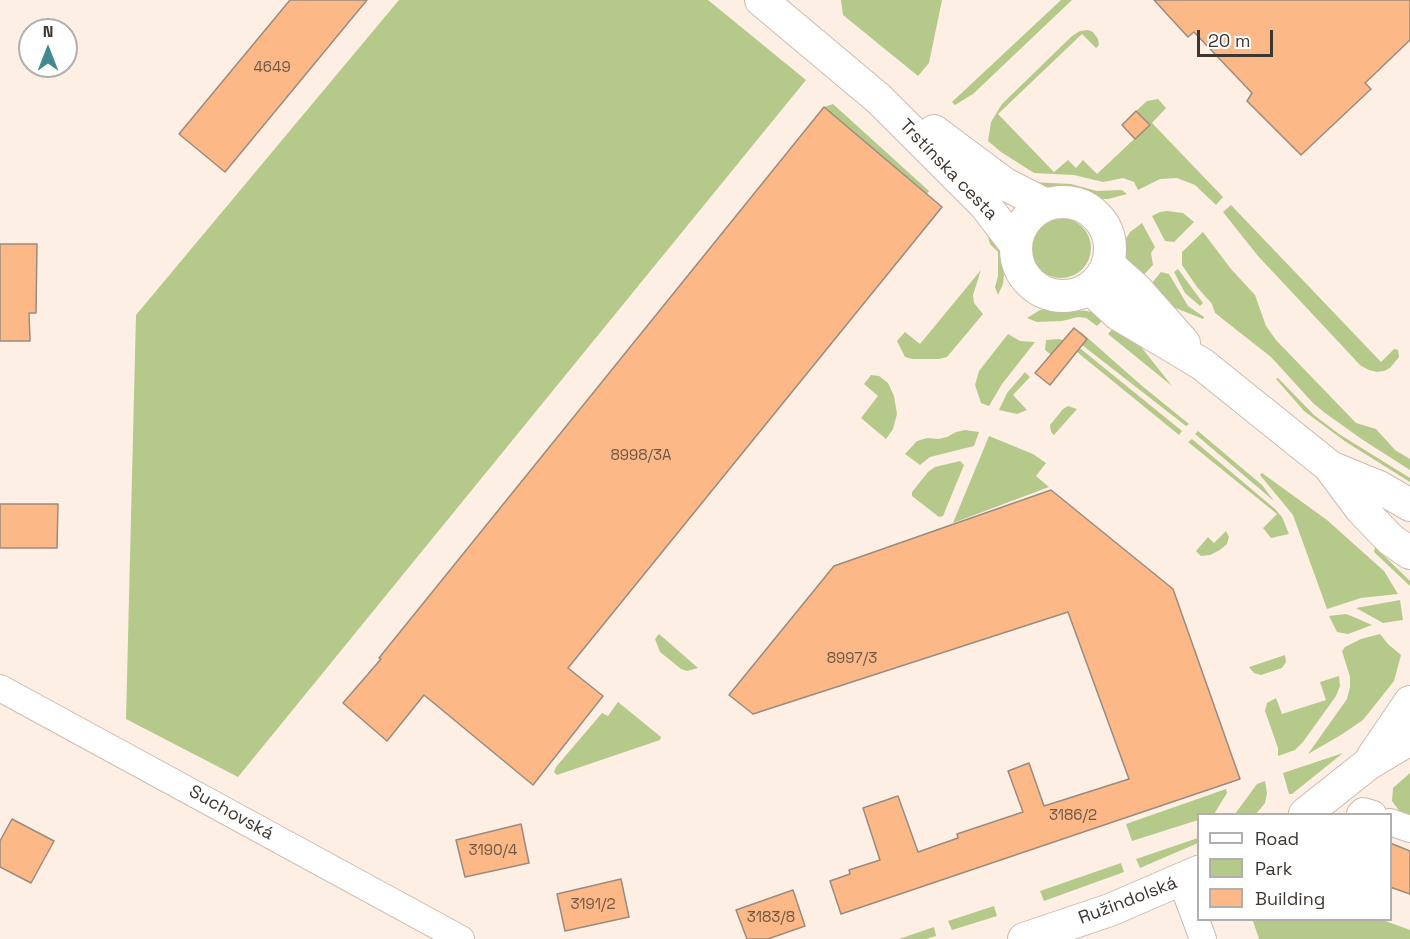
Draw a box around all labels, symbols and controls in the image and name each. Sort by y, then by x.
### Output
north arrow [18,18,78,78]
scale bar [1200,18,1276,56]
text: N [43,21,53,42]
text: 20 m [1208,29,1251,52]
house number: 4649 [253,59,291,77]
street label: Trstínska cesta [894,115,1002,225]
house number: 8998/3A [610,447,672,465]
house number: 8997/3 [827,650,877,668]
street label: Suchovská [185,781,277,845]
house number: 3186/2 [1049,807,1097,825]
legend [1197,813,1392,921]
text: Road [1255,827,1299,850]
house number: 3190/4 [469,842,517,860]
text: Park [1255,857,1292,880]
street label: Ružindolská [1076,872,1180,930]
text: Building [1255,887,1325,910]
house number: 3191/2 [570,896,616,914]
house number: 3183/8 [747,909,795,927]

